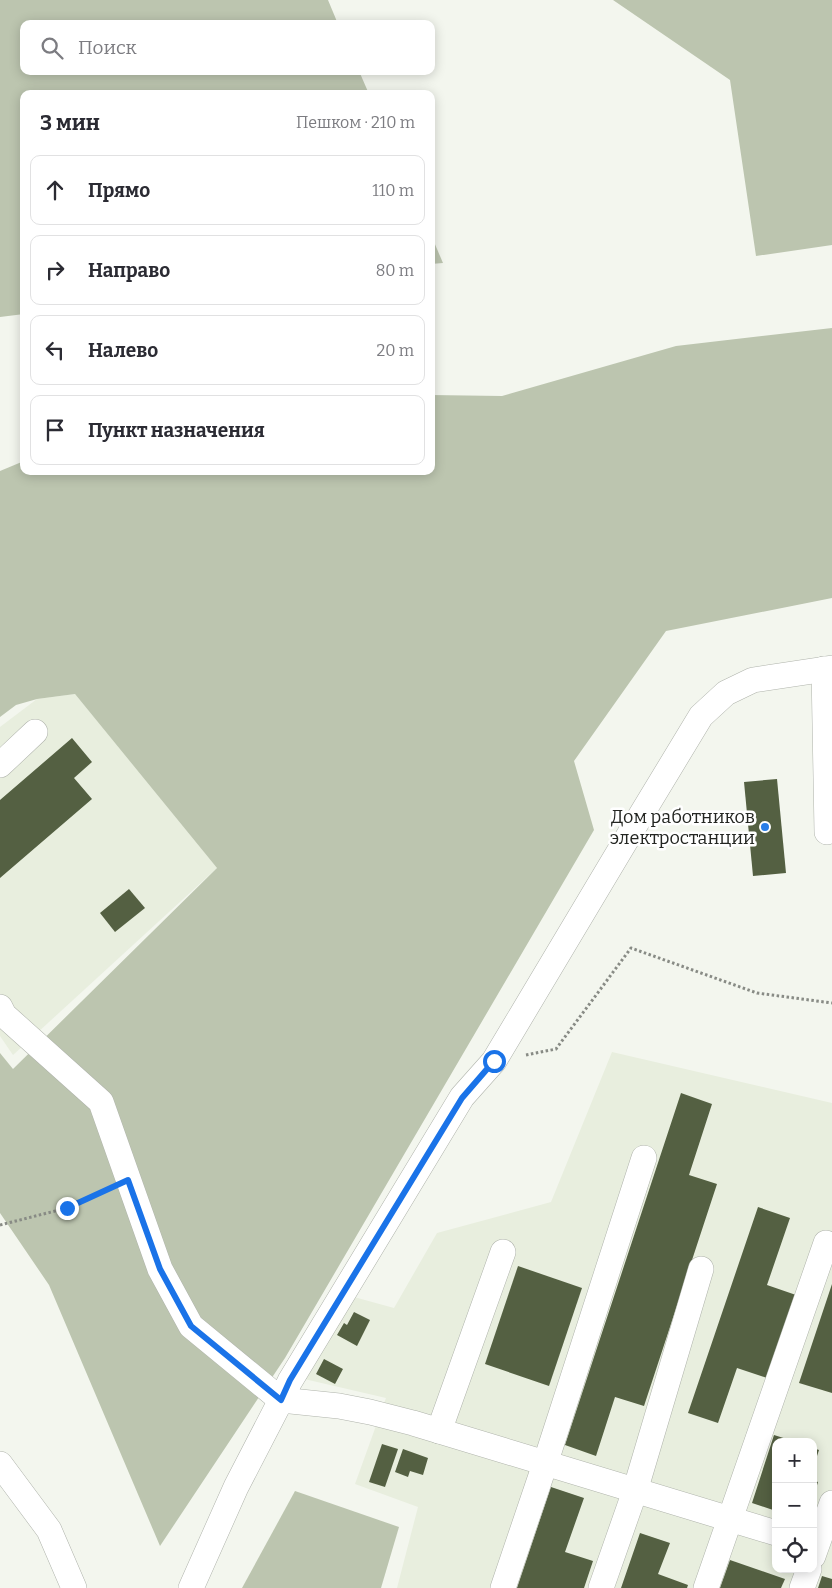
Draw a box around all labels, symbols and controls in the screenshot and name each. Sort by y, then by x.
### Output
search box [20,20,435,75]
icon: search [38,34,66,62]
text: Поиск [78,36,137,59]
text: 3 мин [40,110,100,136]
text: Пешком · 210 m [296,113,415,132]
icon: ahead [41,176,69,204]
text: Прямо [88,179,150,202]
text: 110 m [372,181,414,200]
icon: right [41,256,69,284]
text: Направо [88,259,170,282]
text: 80 m [376,261,414,280]
icon: left [41,336,69,364]
text: Налево [88,339,158,362]
text: 20 m [377,341,414,360]
icon: arrive [41,416,69,444]
text: Пункт назначения [88,419,265,442]
place label: Дом работников электростанции [610,806,755,849]
marker: Дом работников электростанции [759,821,771,833]
route start [483,1050,506,1073]
route end [56,1197,79,1220]
map controls [772,1438,817,1573]
button: + [772,1438,817,1483]
button: − [772,1483,817,1528]
button: locate [772,1528,817,1573]

